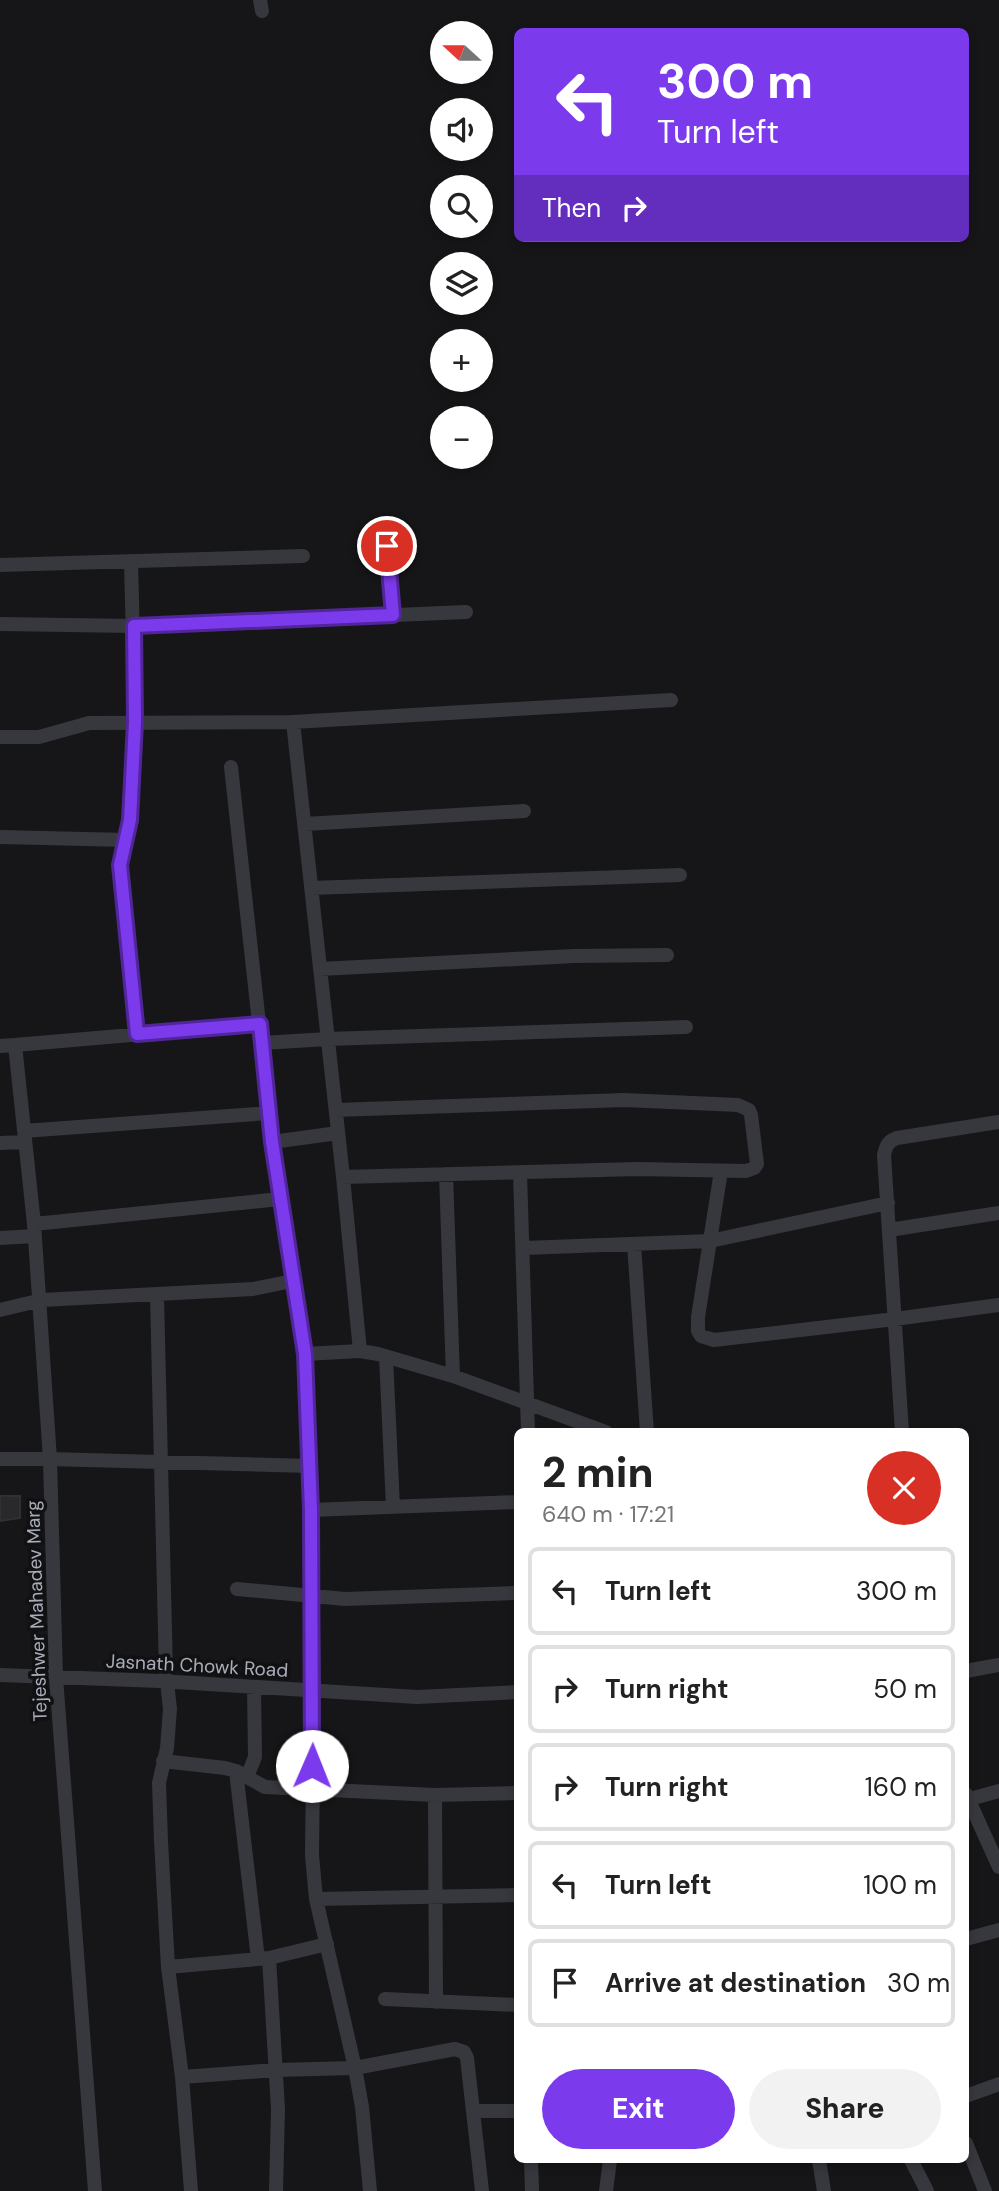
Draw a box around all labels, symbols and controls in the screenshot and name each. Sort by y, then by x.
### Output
north arrow [430,21,494,84]
map controls [430,21,493,469]
text: 300 m [657,49,813,113]
icon: left [542,56,633,147]
button: sound [430,98,493,161]
text: Turn left [657,111,779,153]
button: search [430,175,493,238]
icon: right [615,189,653,227]
text: Then [542,191,601,225]
button: layers [430,252,493,315]
button: + [430,329,493,392]
button: − [430,406,493,469]
pin [357,516,417,576]
icon: arrive [368,527,406,565]
text: 2 min [542,1445,653,1500]
button: close [867,1451,941,1525]
text: 640 m · 17:21 [542,1499,674,1529]
street label: Tejeshwer Mahadev Marg [20,1500,53,1722]
icon: left [546,1572,584,1610]
text: Turn left [605,1574,712,1608]
text: 300 m [856,1574,937,1608]
street label: Jasnath Chowk Road [105,1648,289,1683]
icon: right [546,1670,584,1708]
text: Turn right [605,1672,729,1706]
text: 50 m [873,1672,937,1706]
position arrow [275,1729,349,1803]
icon: right [546,1768,584,1806]
text: Turn right [605,1770,729,1804]
text: 160 m [865,1770,937,1804]
icon: left [546,1866,584,1904]
text: Turn left [605,1868,712,1902]
text: 100 m [863,1868,937,1902]
icon: arrive [546,1964,584,2002]
text: Arrive at destination [605,1966,866,2000]
text: 30 m [887,1966,950,2000]
button: Exit [542,2069,735,2149]
button: Share [749,2069,941,2149]

